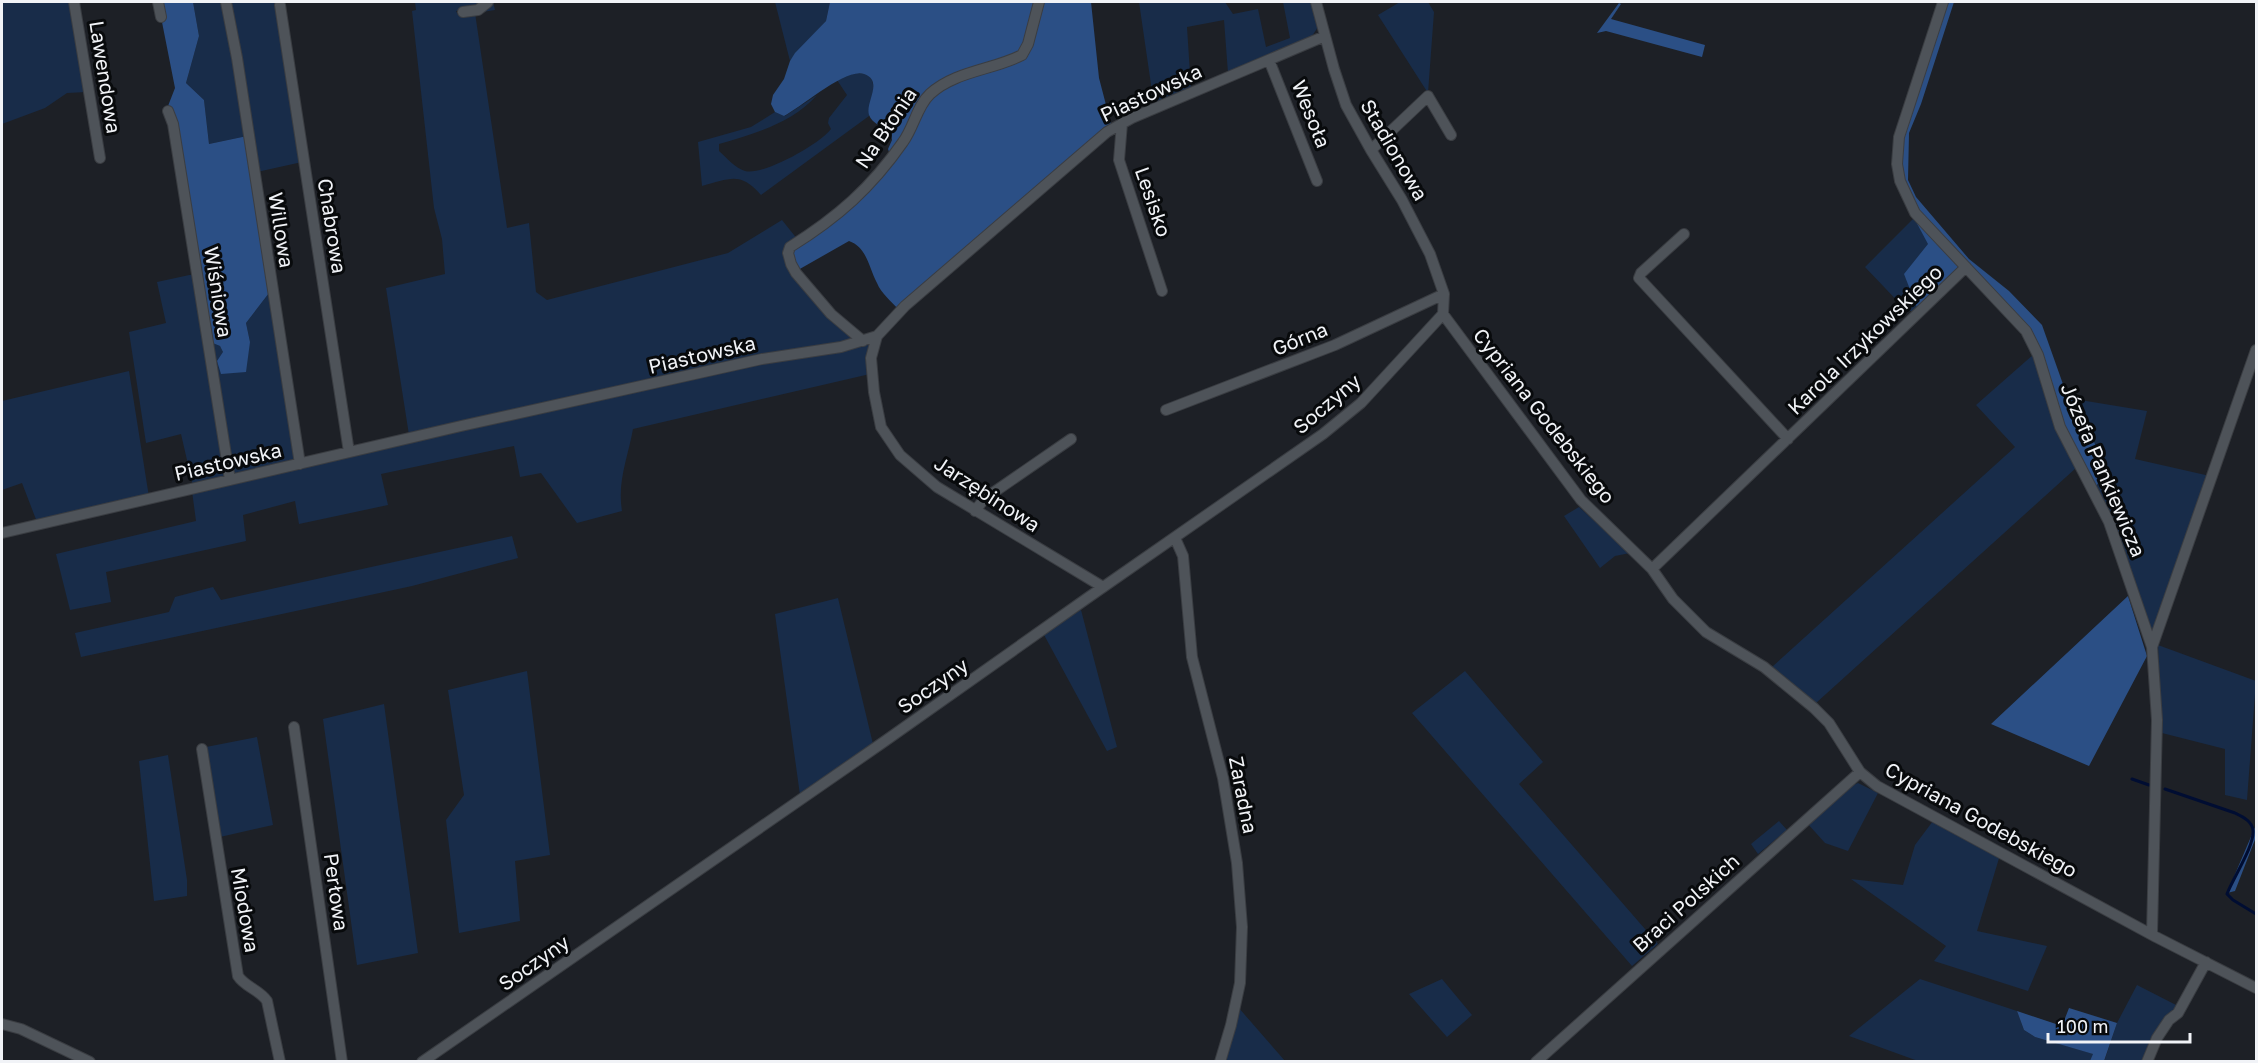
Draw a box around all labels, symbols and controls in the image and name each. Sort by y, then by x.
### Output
street label: Lawendowa [85,19,127,135]
street label: Piastowska [1096,58,1205,126]
street label: Wesoła [1288,76,1336,151]
street label: Na Błonia [849,82,921,172]
street label: Stadionowa [1356,95,1433,204]
street label: Lesisko [1131,164,1177,240]
street label: Chabrowa [314,177,352,275]
street label: Willowa [264,190,300,269]
street label: Wiśniowa [200,245,238,339]
street label: Karola Irzykowskiego [1782,259,1946,419]
street label: Górna [1268,316,1331,360]
street label: Cypriana Godebskiego [1469,323,1621,508]
street label: Piastowska [646,330,758,378]
street label: Soczyny [1288,368,1365,438]
street label: Józefa Pankiewicza [2056,379,2151,560]
street label: Piastowska [172,437,284,485]
street label: Jarzębinowa [930,450,1045,536]
street label: Soczyny [893,652,972,718]
street label: Zaradna [1225,754,1263,835]
street label: Cypriana Godebskiego [1881,756,2082,882]
street label: Braci Polskich [1627,848,1744,956]
street label: Perłowa [320,851,354,932]
street label: Miodowa [227,866,265,954]
street label: Soczyny [494,929,573,995]
scale bar [2048,1006,2190,1044]
text: 100 m [2057,1015,2108,1037]

